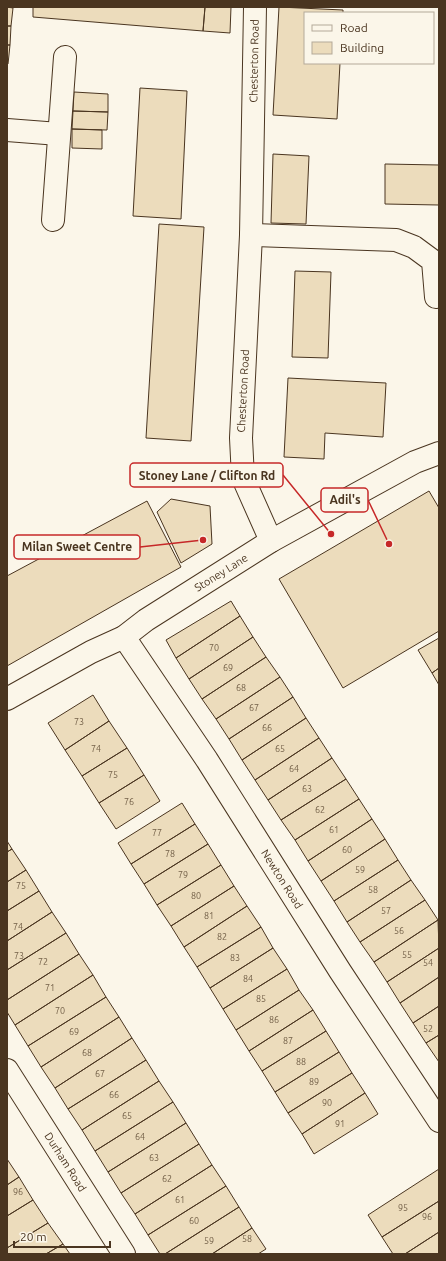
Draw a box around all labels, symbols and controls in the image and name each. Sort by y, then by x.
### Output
legend [304,12,434,64]
street label: Chesterton Road [247,19,261,103]
text: Road [340,21,368,34]
text: Building [340,41,384,54]
street label: Chesterton Road [235,349,251,433]
callout: Stoney Lane / Clifton Rd [130,463,283,487]
text: Stoney Lane / Clifton Rd [139,469,275,482]
callout: Adil's [321,488,368,512]
text: Adil's [329,493,361,506]
callout: Milan Sweet Centre [14,535,140,559]
text: Milan Sweet Centre [22,540,132,553]
street label: Stoney Lane [192,551,250,594]
house number: 70 [209,643,219,653]
house number: 69 [223,663,233,673]
house number: 68 [236,683,246,693]
house number: 67 [249,703,259,713]
house number: 73 [74,717,84,727]
house number: 66 [262,723,272,733]
house number: 74 [91,744,101,754]
house number: 65 [275,744,285,754]
house number: 64 [289,764,299,774]
house number: 75 [108,770,118,780]
house number: 63 [302,784,312,794]
house number: 76 [124,797,134,807]
house number: 62 [315,805,325,815]
house number: 61 [329,825,339,835]
house number: 77 [152,828,162,838]
house number: 60 [342,845,352,855]
street label: Newton Road [259,847,305,911]
house number: 78 [165,849,175,859]
house number: 59 [355,865,365,875]
house number: 79 [178,870,188,880]
house number: 75 [16,881,26,891]
house number: 58 [368,885,378,895]
house number: 80 [191,891,201,901]
house number: 57 [381,906,391,916]
house number: 81 [204,911,214,921]
house number: 74 [13,922,23,932]
house number: 56 [394,926,404,936]
house number: 82 [217,932,227,942]
house number: 55 [402,950,412,960]
house number: 73 [14,951,24,961]
house number: 83 [230,953,240,963]
house number: 72 [38,957,48,967]
house number: 54 [423,958,433,968]
house number: 84 [243,974,253,984]
house number: 71 [45,983,55,993]
house number: 85 [256,994,266,1004]
house number: 70 [55,1006,65,1016]
house number: 86 [269,1015,279,1025]
house number: 52 [423,1024,433,1034]
house number: 69 [69,1027,79,1037]
house number: 87 [283,1036,293,1046]
house number: 68 [82,1048,92,1058]
house number: 88 [296,1057,306,1067]
house number: 67 [95,1069,105,1079]
house number: 89 [309,1077,319,1087]
house number: 66 [109,1090,119,1100]
house number: 90 [322,1098,332,1108]
house number: 65 [122,1111,132,1121]
house number: 91 [335,1119,345,1129]
street label: Durham Road [42,1130,89,1194]
house number: 64 [135,1132,145,1142]
house number: 63 [149,1153,159,1163]
house number: 62 [162,1174,172,1184]
house number: 96 [13,1187,23,1197]
house number: 61 [175,1195,185,1205]
house number: 95 [398,1203,408,1213]
house number: 96 [422,1212,432,1222]
house number: 60 [189,1216,199,1226]
scale bar [14,1223,110,1249]
text: 20 m [20,1230,47,1243]
house number: 58 [242,1234,252,1244]
house number: 59 [204,1236,214,1246]

